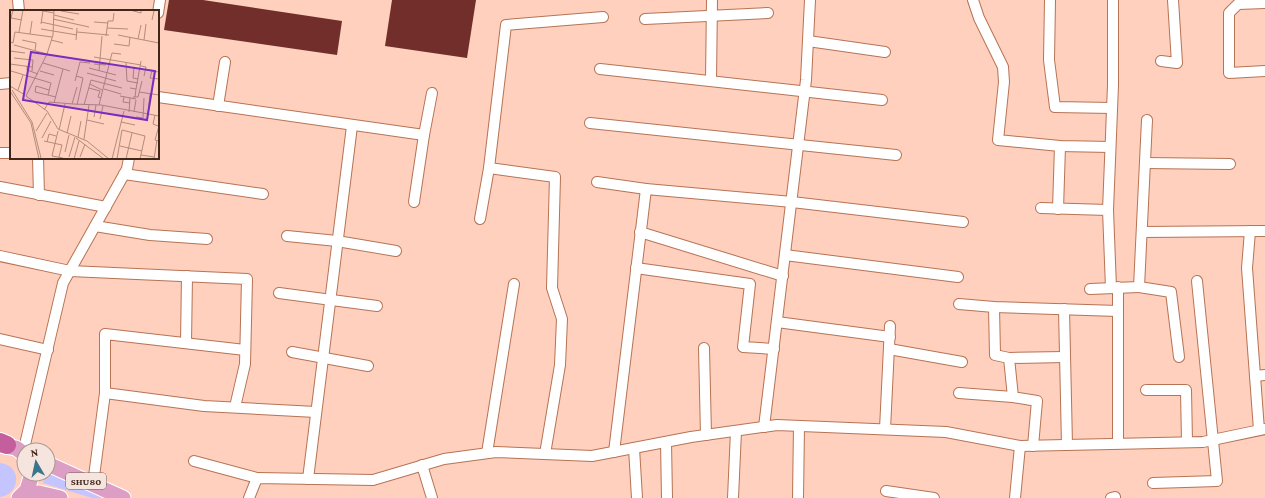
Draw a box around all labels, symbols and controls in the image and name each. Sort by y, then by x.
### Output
inset map [10,10,159,159]
north arrow [16,442,56,482]
text: N [30,446,40,459]
road number: SHU80 [66,473,106,489]

